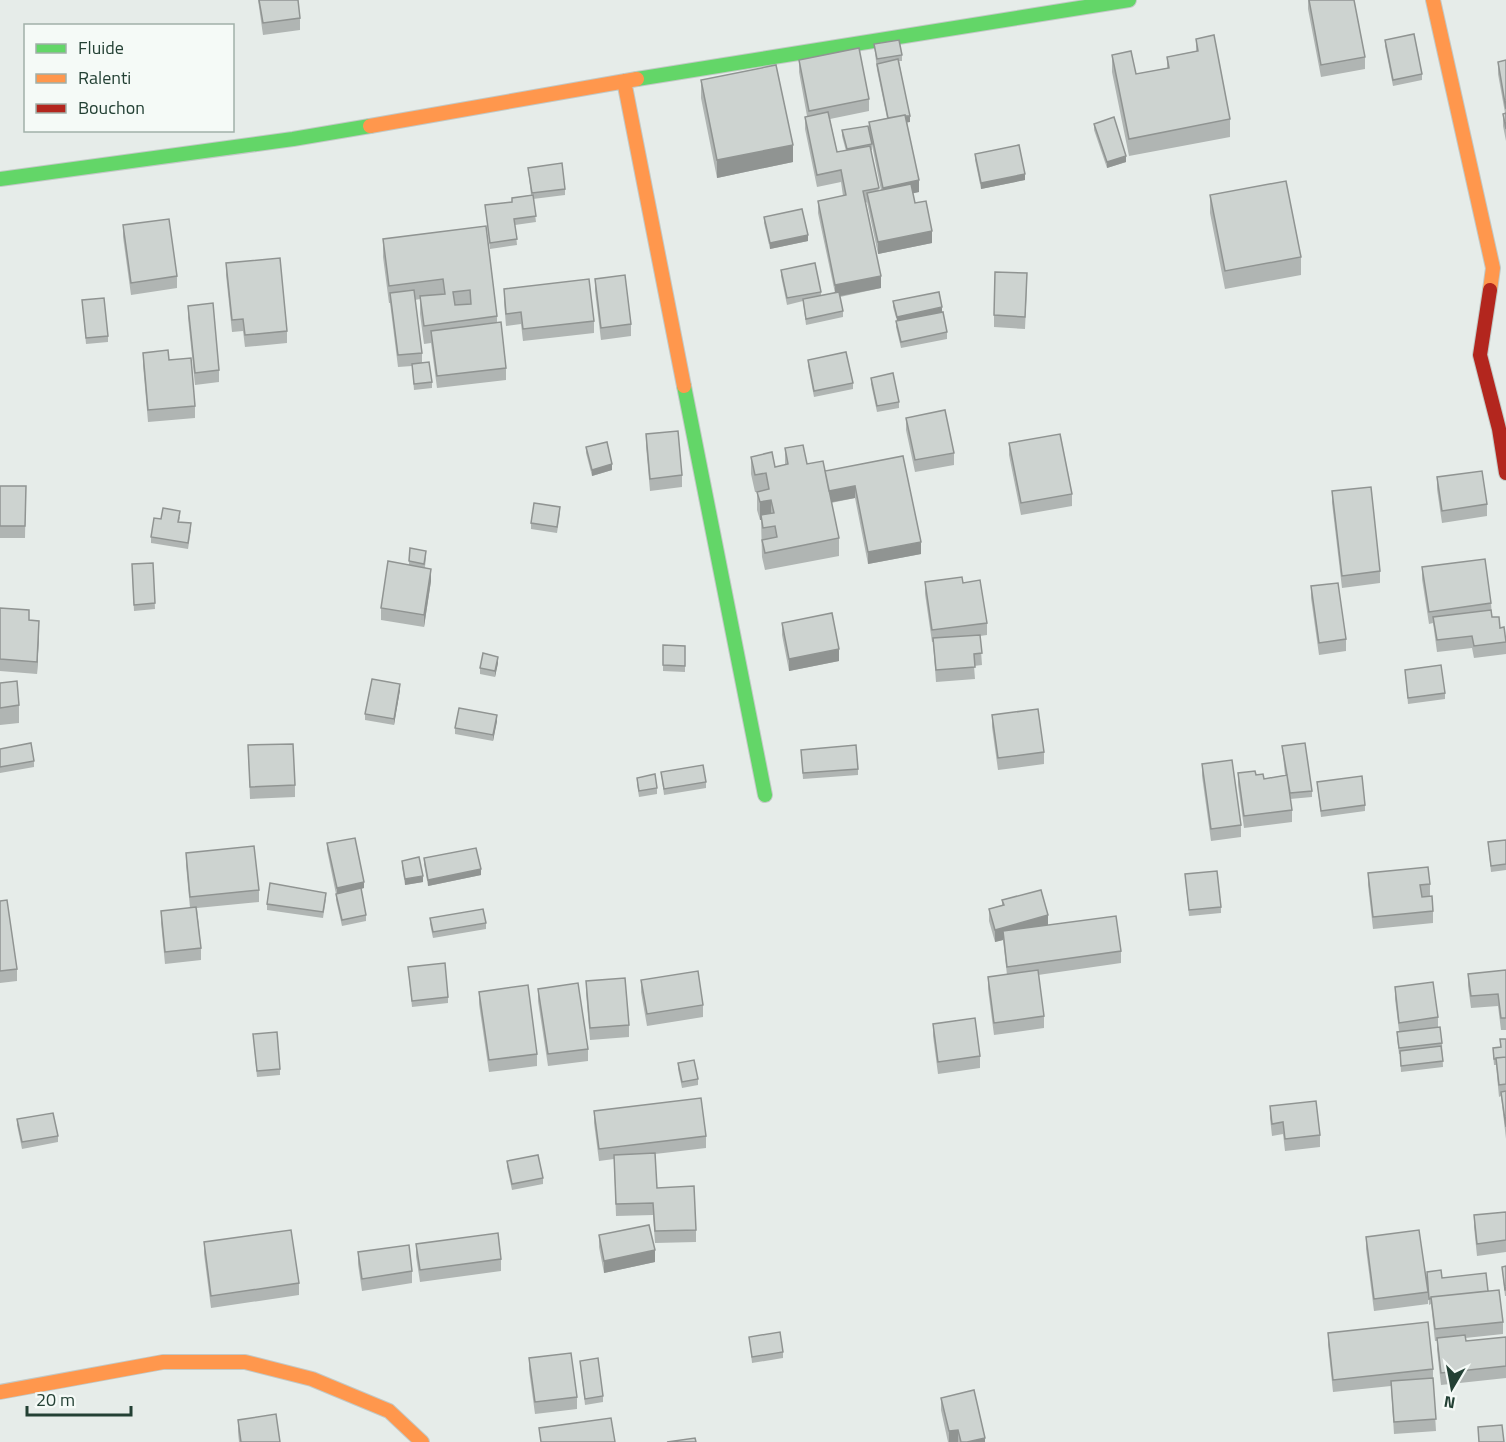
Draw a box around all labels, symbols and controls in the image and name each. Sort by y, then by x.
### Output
legend [24,24,234,132]
text: Fluide [78,34,124,61]
text: Ralenti [78,64,131,91]
text: Bouchon [78,94,145,121]
north arrow [1422,1358,1482,1418]
scale bar [27,1379,130,1417]
text: 20 m [36,1386,75,1413]
text: N [1442,1390,1457,1416]

